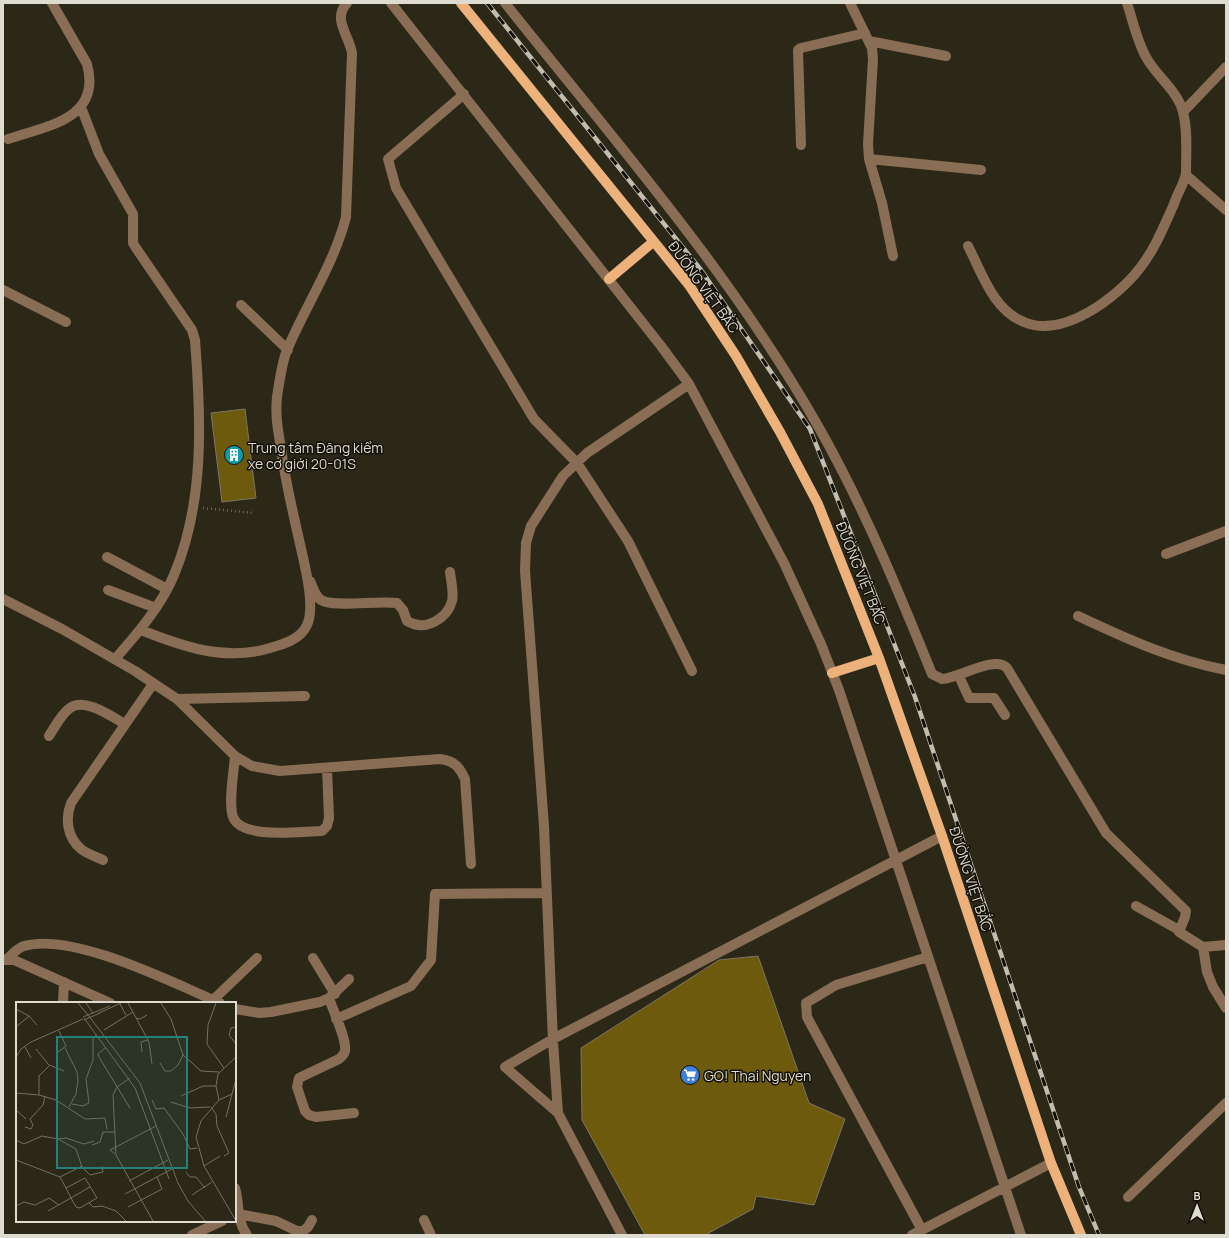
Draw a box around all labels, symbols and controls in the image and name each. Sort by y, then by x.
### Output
street label: ĐƯỜNG VIỆT BẮC [664,237,745,337]
place label: Trung tâm Đăng kiểm xe cơ giới 20-01S [248,438,383,473]
building icon: Trung tâm Đăng kiểm xe cơ giới 20-01S [223,444,245,466]
street label: ĐƯỜNG VIỆT BẮC [832,518,891,627]
street label: ĐƯỜNG VIỆT BẮC [945,824,998,934]
inset map [16,1002,236,1222]
supermarket icon: GO! Thai Nguyen [679,1064,701,1086]
place label: GO! Thai Nguyen [704,1066,811,1085]
north arrow [1177,1186,1217,1226]
text: B [1194,1188,1201,1203]

